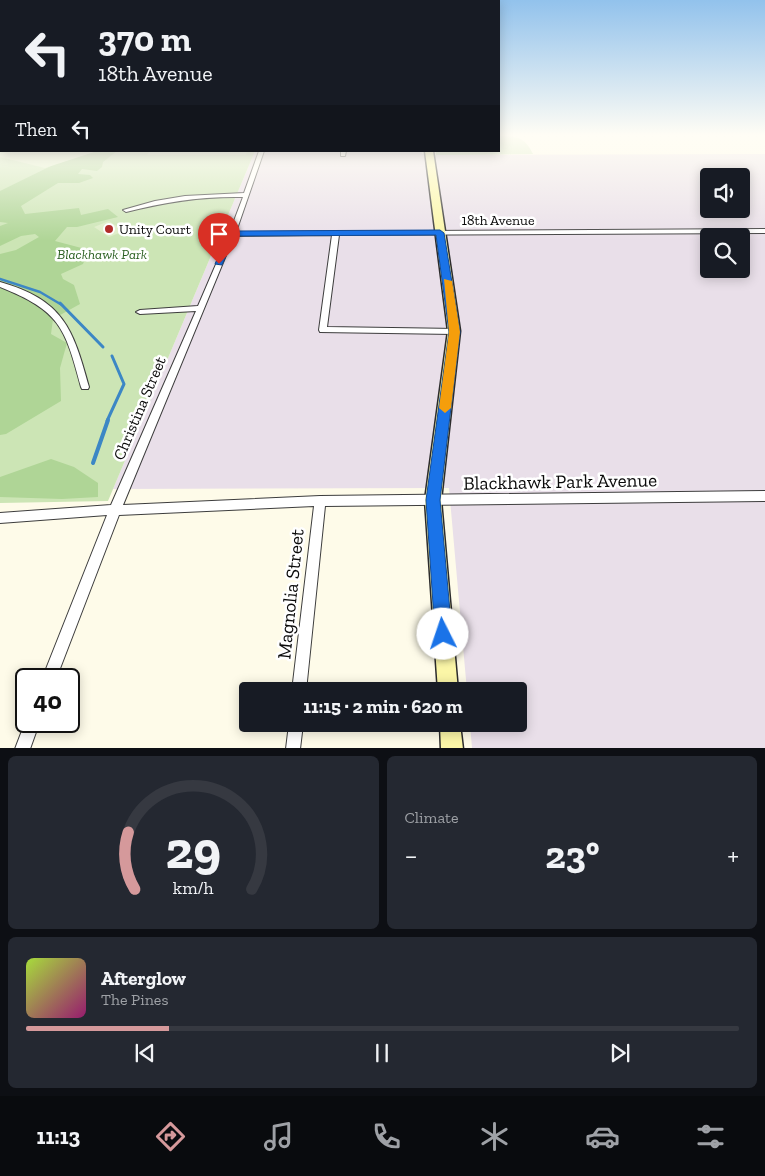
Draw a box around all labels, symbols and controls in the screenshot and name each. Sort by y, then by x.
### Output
text: 370 m [98,18,191,60]
icon: left [15,20,80,85]
text: 18th Avenue [98,60,213,87]
icon: left [67,115,95,143]
text: Then [15,118,57,141]
map controls [700,168,750,278]
button: sound [700,168,750,218]
street label: 18th Avenue [462,212,535,229]
pin [198,213,240,264]
icon: arrive [205,220,233,248]
place label: Unity Court [119,221,192,238]
marker: Unity Court [103,223,115,235]
button: search [700,228,750,278]
park label: Blackhawk Park [57,246,147,263]
street label: Christina Street [109,354,170,463]
street label: Blackhawk Park Avenue [463,468,657,495]
street label: Magnolia Street [272,528,309,660]
position arrow [416,607,468,659]
speed limit sign: 40 [15,668,80,733]
text: 11:15 · 2 min · 620 m [303,695,463,718]
text: Climate [405,808,459,827]
text: 29 [165,819,221,881]
text: 23° [545,832,600,878]
text: − [405,839,418,872]
text: + [727,839,739,872]
text: km/h [173,877,214,899]
text: Afterglow [101,967,186,990]
text: The Pines [101,990,168,1009]
icon: previous [131,1039,159,1067]
icon: pause [368,1039,396,1067]
icon: next [606,1039,634,1067]
icon: directions [153,1119,188,1154]
icon: music [261,1119,296,1154]
icon: phone [369,1119,404,1154]
icon: climate [477,1119,512,1154]
icon: car [585,1119,620,1154]
icon: filters [693,1119,728,1154]
text: 11:13 [37,1123,80,1150]

